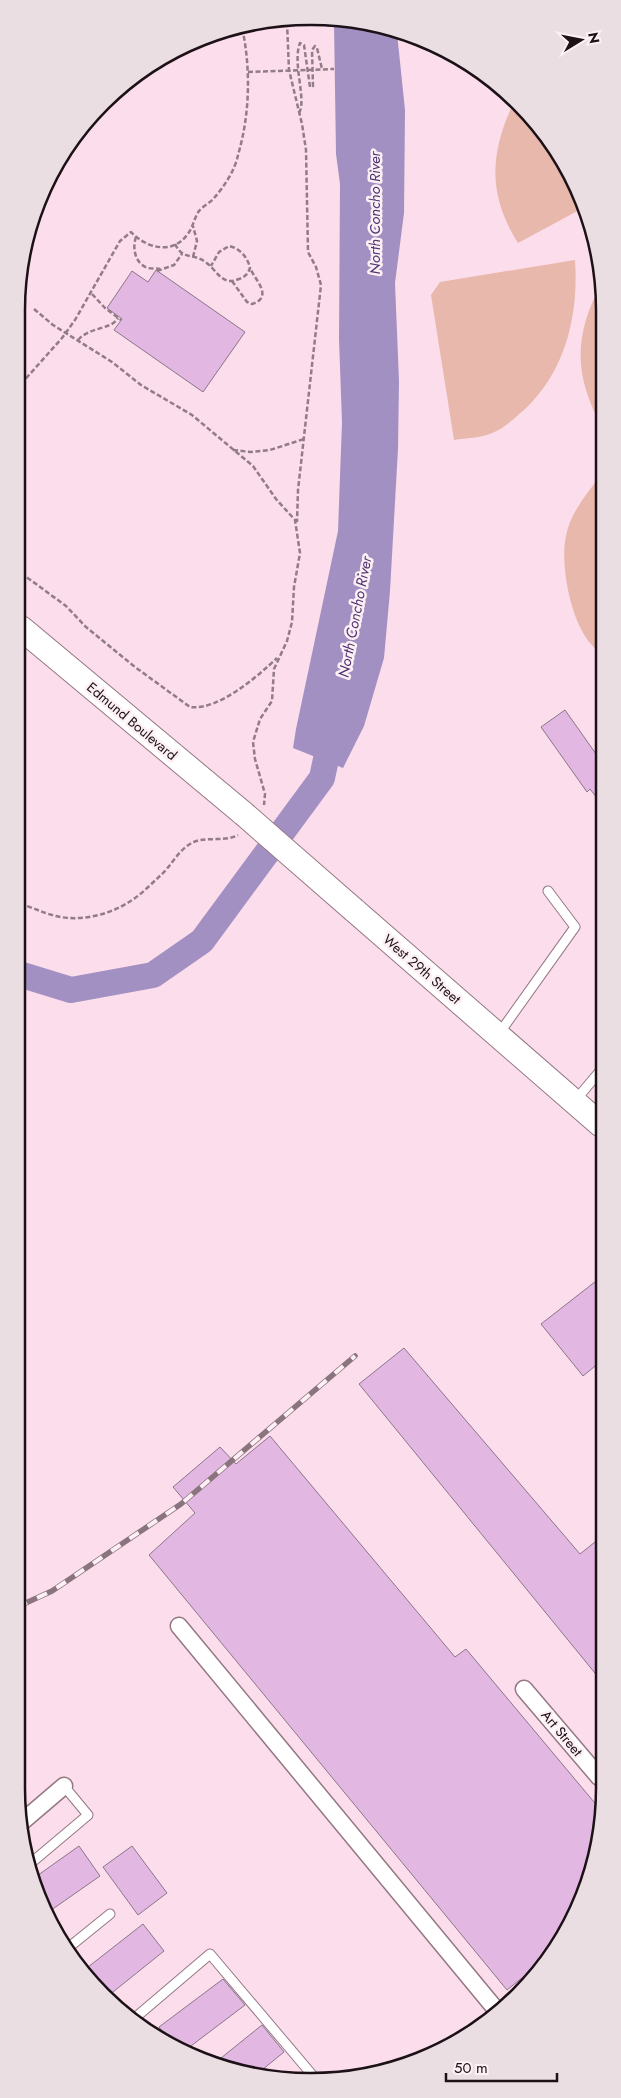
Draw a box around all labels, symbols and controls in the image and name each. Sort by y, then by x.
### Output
north arrow [556,15,606,65]
text: N [583,31,605,45]
water label: North Concho River [364,150,386,275]
water label: North Concho River [332,554,378,680]
street label: Edmund Boulevard [83,677,181,765]
street label: West 29th Street [379,929,466,1009]
street label: Art Street [537,1705,588,1761]
scale bar [446,2050,557,2082]
text: 50 m [454,2057,488,2079]

